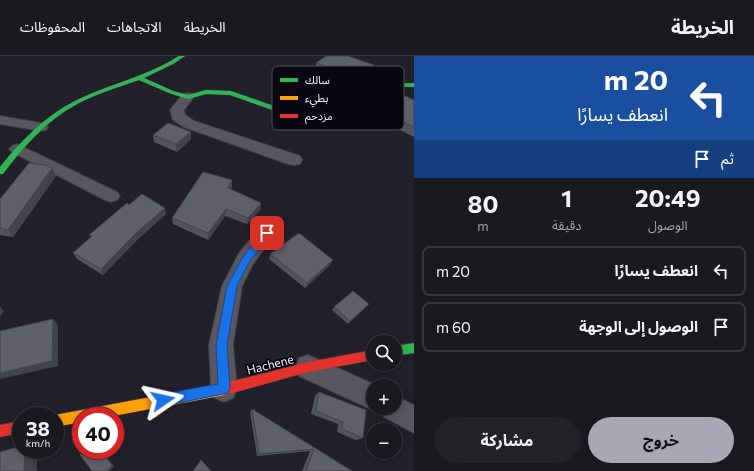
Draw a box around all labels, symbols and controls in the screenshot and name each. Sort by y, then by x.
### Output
text: الخريطة [671,15,734,38]
text: المحفوظات [20,18,85,35]
text: الاتجاهات [107,18,162,35]
text: الخريطة [184,18,226,35]
text: 20 m [604,62,668,96]
legend [272,66,404,130]
icon: left [682,72,734,124]
text: سالك [305,73,330,86]
text: بطيء [305,91,328,108]
text: انعطف يسارًا [577,103,668,125]
text: مزدحم [305,109,333,125]
icon: arrive [691,148,713,170]
text: ثم [721,149,734,167]
text: 1 [561,183,572,212]
text: 20:49 [635,183,700,212]
text: 80 [468,189,498,218]
pin [250,216,284,250]
text: دقيقة [552,217,582,233]
text: الوصول [648,217,688,233]
text: m [477,218,489,234]
icon: arrive [256,222,278,244]
icon: left [710,260,732,282]
text: انعطف يسارًا [615,261,698,279]
text: 20 m [436,262,470,280]
icon: arrive [710,316,732,338]
text: الوصول إلى الوجهة [579,317,698,335]
text: 60 m [436,318,471,336]
map controls [366,335,402,459]
button: search [366,335,402,371]
street label: Hachene [245,351,295,377]
position arrow [142,379,184,421]
button: + [366,379,402,415]
speed limit sign: 40 [72,407,124,459]
text: 38 [26,416,50,440]
button: مشاركة [434,417,580,463]
button: خروج [588,417,734,463]
button: − [366,423,402,459]
text: km/h [26,437,50,449]

